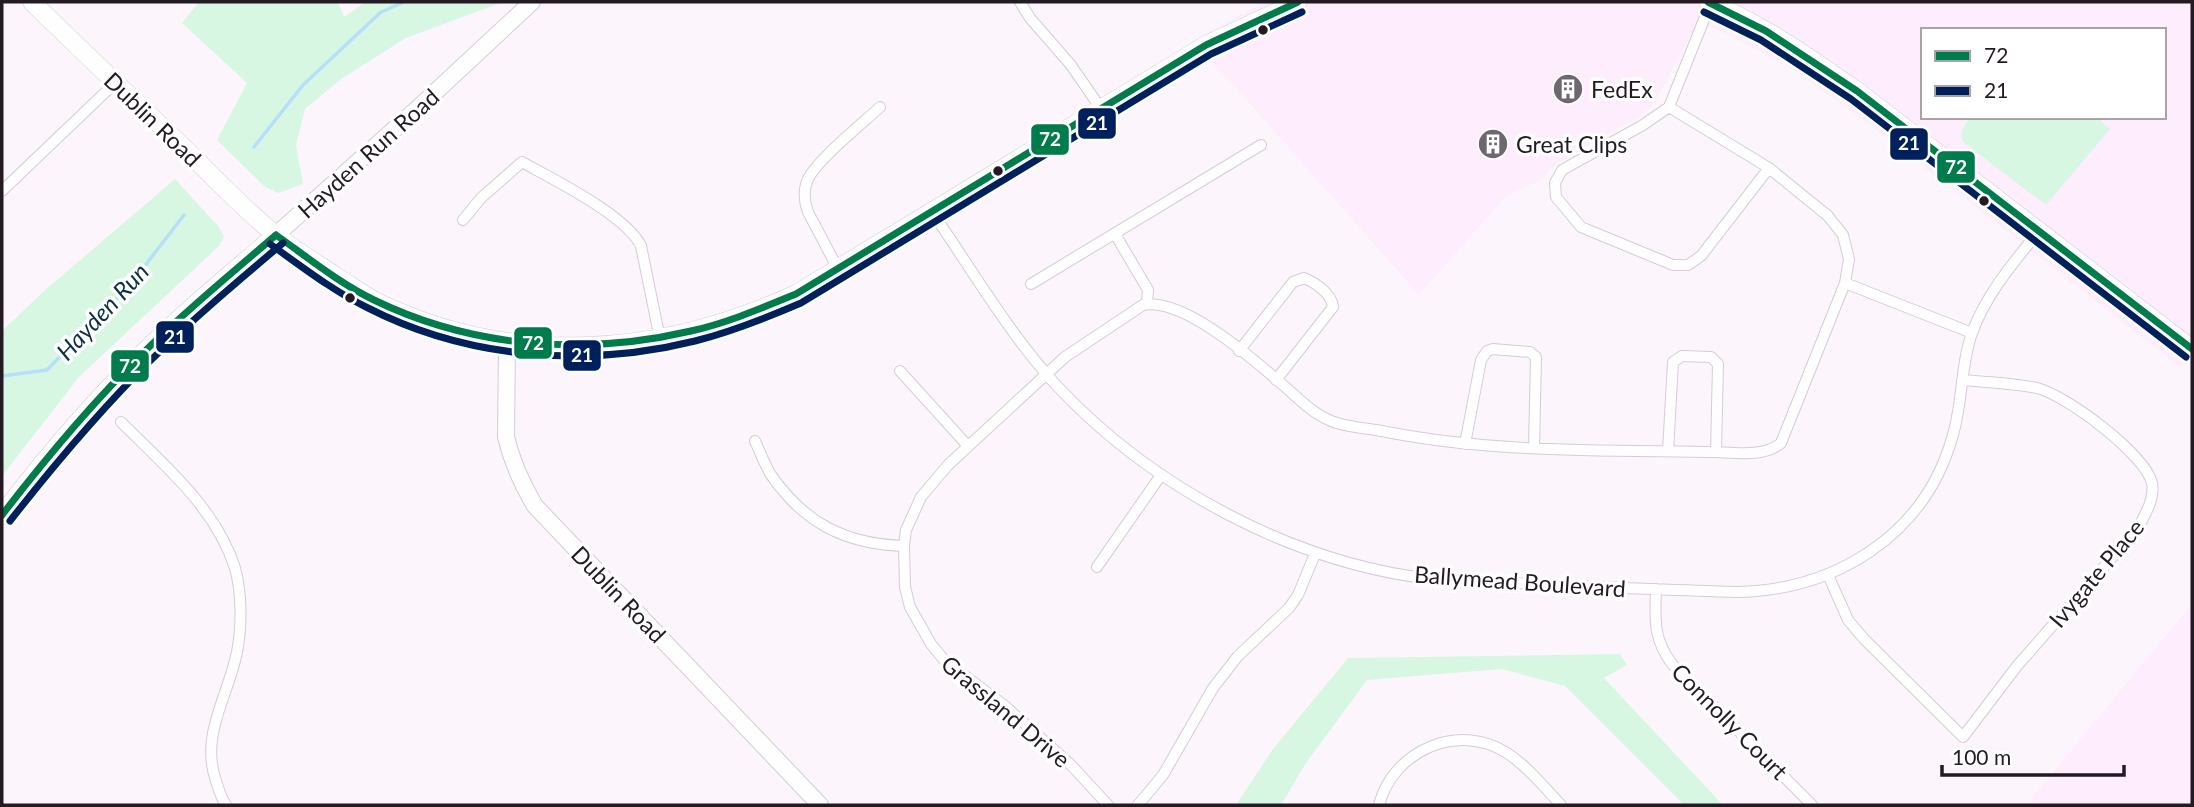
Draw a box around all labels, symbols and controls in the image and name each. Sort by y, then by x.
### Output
unlabelled marker [1256,23,1270,37]
legend [1921,28,2166,119]
text: 72 [1984,42,2008,67]
street label: Dublin Road [99,66,207,172]
building icon: FedEx [1551,72,1585,106]
place label: FedEx [1591,75,1653,103]
text: 21 [1984,77,2008,102]
street label: Hayden Run Road [292,82,444,224]
line badge: 21 [1077,107,1117,140]
text: 21 [1086,111,1108,134]
line badge: 72 [1030,123,1070,156]
text: 72 [1039,127,1061,150]
building icon: Great Clips [1476,127,1510,161]
line badge: 21 [1889,127,1929,161]
place label: Great Clips [1516,130,1627,158]
text: 21 [1898,131,1920,154]
line badge: 72 [1936,150,1976,184]
text: 72 [1945,155,1967,178]
unlabelled marker [991,164,1005,178]
unlabelled marker [1977,194,1991,208]
water label: Hayden Run [50,257,154,365]
unlabelled marker [343,291,357,305]
line badge: 21 [155,320,195,354]
text: 21 [164,325,186,348]
line badge: 72 [513,326,553,360]
text: 72 [522,331,544,354]
line badge: 21 [562,339,602,372]
text: 21 [571,343,593,366]
line badge: 72 [110,349,150,383]
text: 72 [119,354,141,377]
street label: Ivygate Place [2043,513,2149,633]
street label: Dublin Road [566,540,672,648]
street label: Ballymead Boulevard [1413,560,1627,602]
street label: Grassland Drive [936,649,1076,773]
street label: Connolly Court [1666,657,1794,785]
scale bar [1942,734,2124,778]
text: 100 m [1952,744,2011,769]

